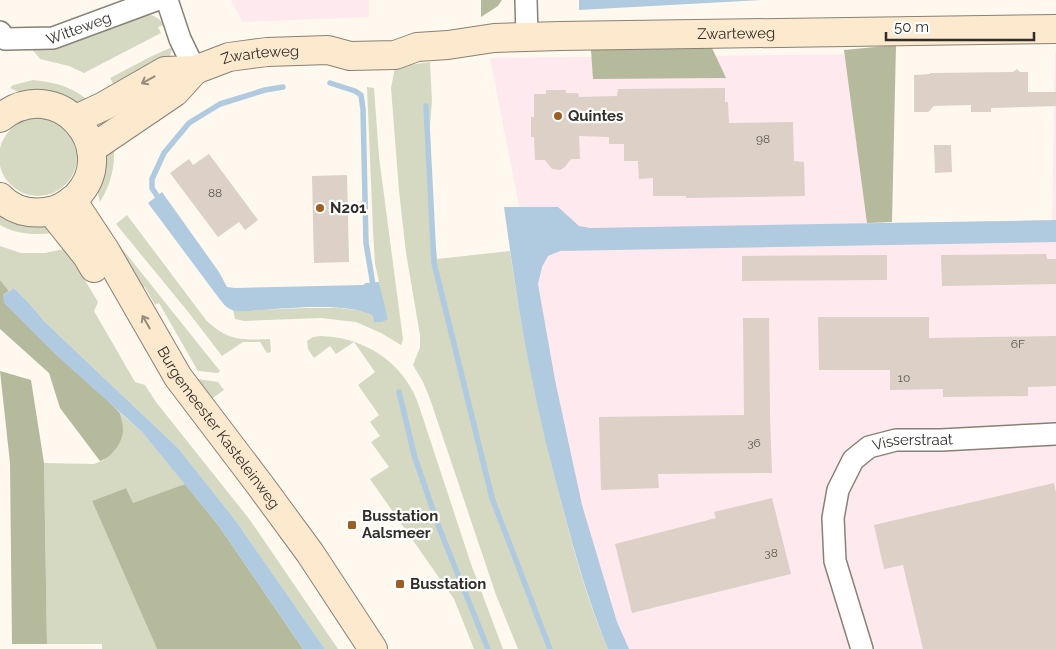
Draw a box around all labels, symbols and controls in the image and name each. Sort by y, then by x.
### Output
street label: Witteweg [44,8,113,49]
scale bar [886,10,1034,42]
text: 50 m [894,18,929,36]
street label: Zwarteweg [697,24,775,43]
street label: Zwarteweg [219,42,299,68]
one-way arrow [141,75,156,85]
place label: Quintes [568,107,624,125]
marker: Quintes [552,110,564,122]
house number: 98 [756,132,770,146]
house number: 88 [208,186,222,200]
place label: N201 [330,199,367,217]
marker: N201 [314,202,326,214]
one-way arrow [141,315,151,329]
house number: 6F [1011,337,1025,351]
street label: Burgemeester Kasteleinweg [153,343,283,512]
house number: 10 [898,371,910,385]
street label: Visserstraat [870,430,953,455]
house number: 36 [747,436,761,450]
place label: Busstation Aalsmeer [362,507,438,542]
marker: Busstation Aalsmeer [346,519,358,531]
house number: 38 [764,546,778,560]
place label: Busstation [410,575,486,593]
marker: Busstation [394,578,406,590]

